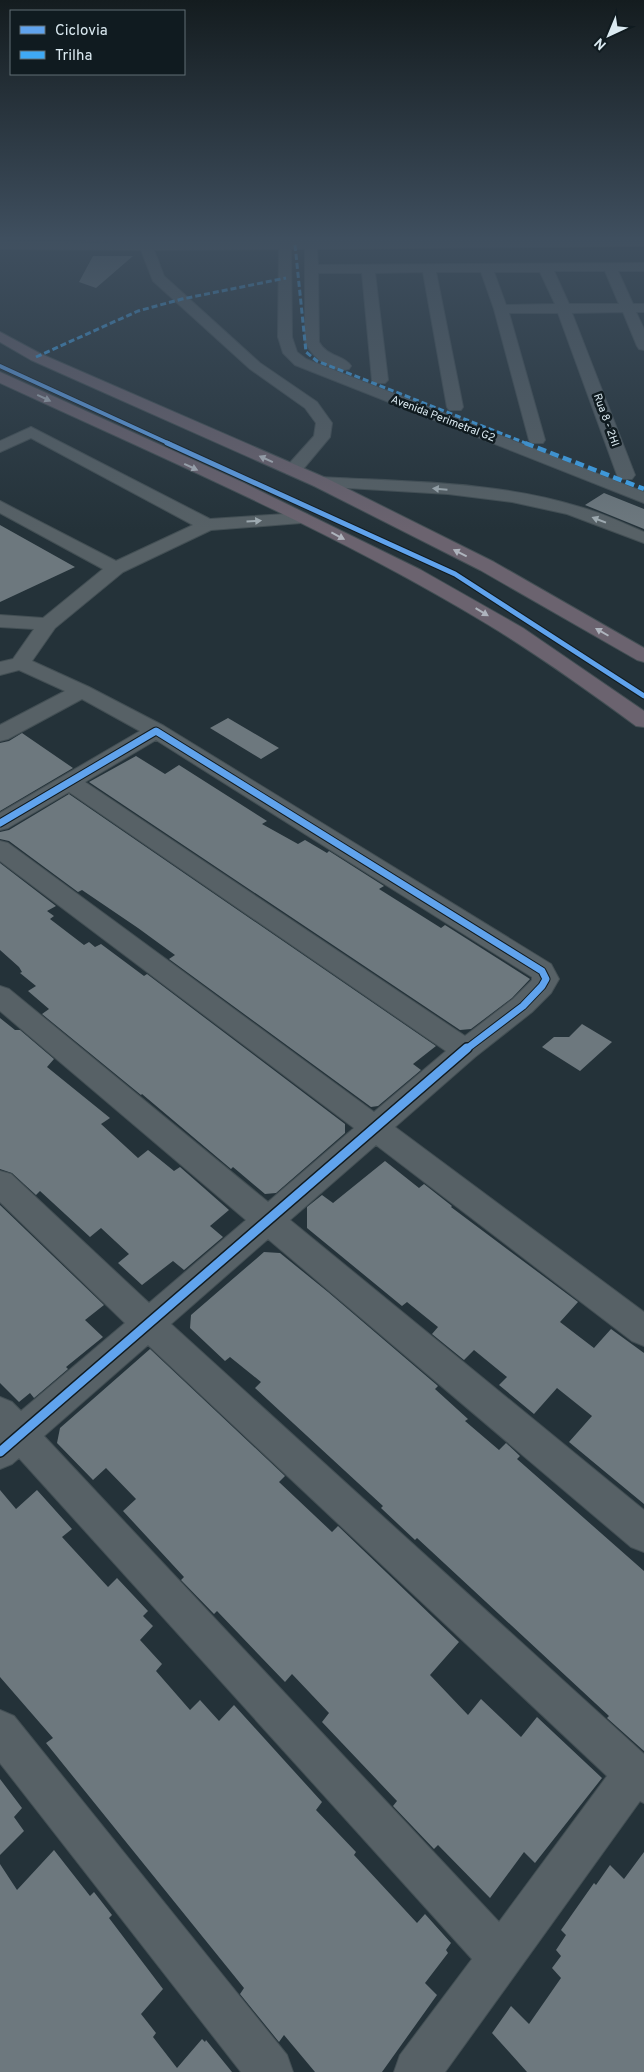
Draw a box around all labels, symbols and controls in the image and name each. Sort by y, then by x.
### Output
legend [10,10,185,75]
north arrow [584,10,634,60]
text: Ciclovia [55,22,108,41]
text: N [591,34,611,53]
text: Trilha [55,47,92,66]
street label: Rua 8 - 2HI [590,391,622,449]
street label: Avenida Perimetral G2 [389,393,497,445]
one-way arrow [37,394,51,402]
one-way arrow [259,454,273,462]
one-way arrow [184,463,198,471]
one-way arrow [431,485,447,493]
one-way arrow [591,516,606,523]
one-way arrow [246,517,262,525]
one-way arrow [331,532,345,541]
one-way arrow [452,548,467,557]
one-way arrow [475,608,488,617]
one-way arrow [595,627,608,636]

